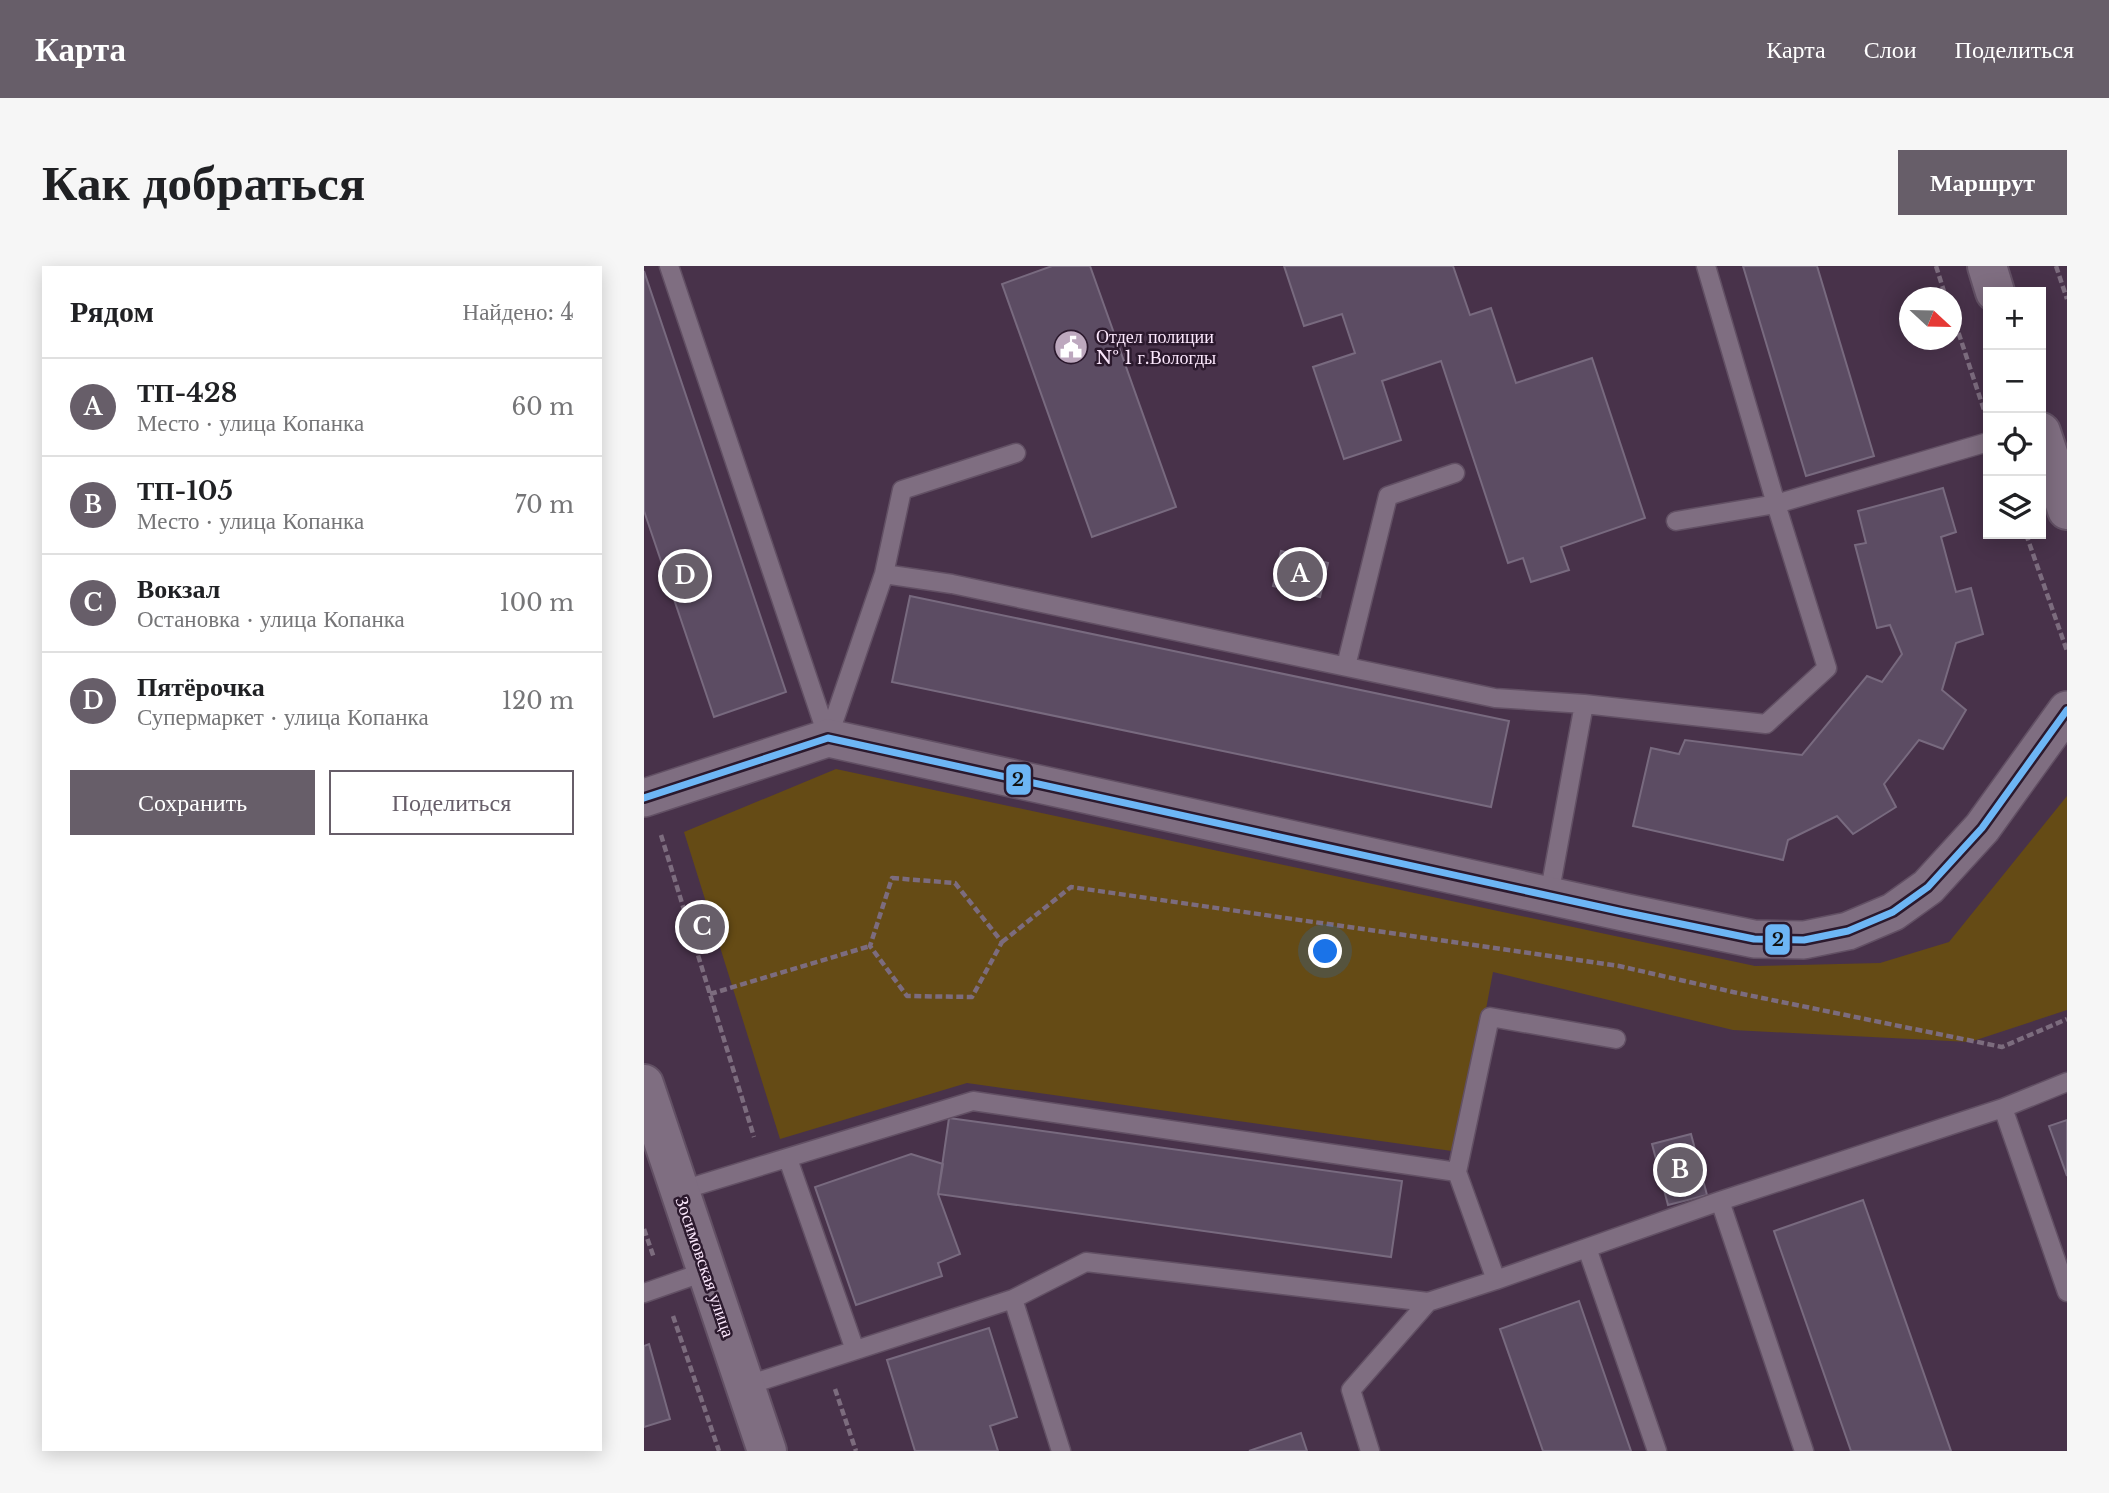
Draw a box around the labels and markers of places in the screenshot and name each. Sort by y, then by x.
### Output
place label: Отдел полиции № 1 г.Вологды [1096,326,1216,369]
public building icon: Отдел полиции № 1 г.Вологды [1052,328,1090,366]
pin: A [1277,548,1323,600]
pin: D [662,550,708,602]
pin: C [679,901,725,953]
pin: B [1657,1144,1703,1196]

